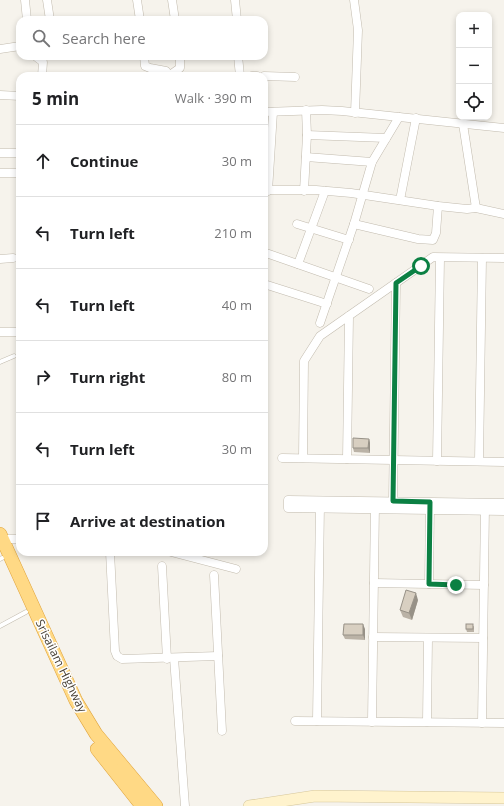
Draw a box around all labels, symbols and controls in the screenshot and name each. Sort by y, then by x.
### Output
map controls [456,12,492,120]
button: + [456,12,492,48]
search box [16,16,268,60]
icon: search [30,27,52,49]
text: Search here [62,28,146,48]
button: − [456,48,492,84]
button: locate [456,84,492,120]
text: 5 min [32,87,79,110]
text: Walk · 390 m [175,89,252,107]
icon: ahead [32,150,54,172]
text: Continue [70,151,138,171]
text: 30 m [222,152,252,170]
icon: left [32,222,54,244]
text: Turn left [70,223,135,243]
text: 210 m [214,224,252,242]
route start [412,257,430,275]
icon: left [32,294,54,316]
text: Turn left [70,295,135,315]
text: 40 m [222,296,252,314]
icon: right [32,366,54,388]
text: Turn right [70,367,145,387]
text: 80 m [222,368,252,386]
icon: left [32,438,54,460]
text: Turn left [70,439,135,459]
text: 30 m [222,440,252,458]
icon: arrive [32,510,54,532]
text: Arrive at destination [70,511,225,531]
route end [447,576,465,594]
street label: Srisailam Highway [32,616,92,716]

